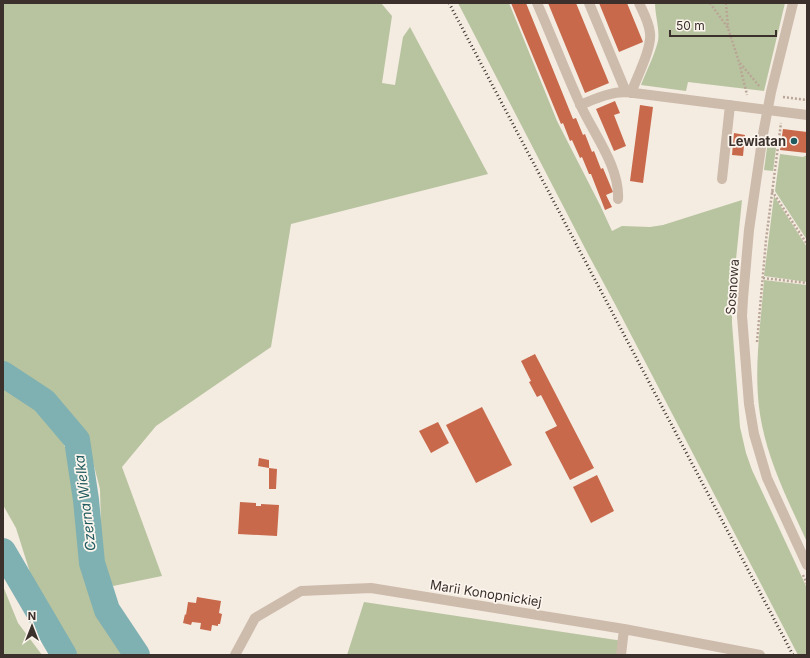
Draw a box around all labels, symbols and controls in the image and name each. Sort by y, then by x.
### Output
scale bar [670,12,776,38]
text: 50 m [676,18,705,33]
place label: Lewiatan [728,133,786,149]
marker: Lewiatan [789,136,799,146]
street label: Sosnowa [722,258,742,316]
water label: Czerna Wielka [70,454,99,552]
street label: Marii Konopnickiej [429,576,543,610]
north arrow [12,606,52,646]
text: N [28,609,36,623]

